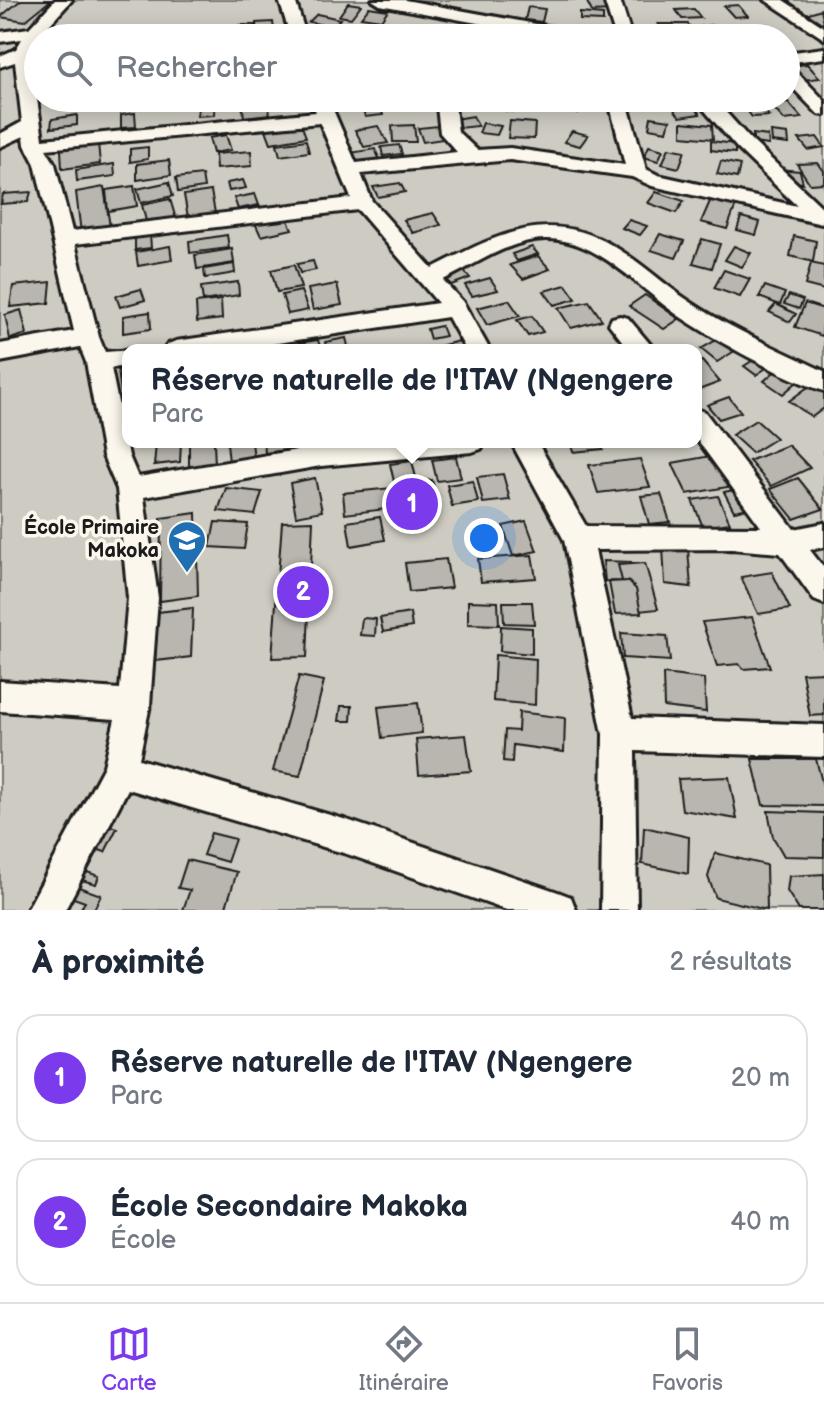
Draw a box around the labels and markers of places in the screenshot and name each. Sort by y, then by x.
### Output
pin: 1 [386,474,438,534]
place label: École Primaire Makoka [24,514,159,563]
school or university icon: École Primaire Makoka [166,519,208,574]
pin: 2 [277,562,329,622]

